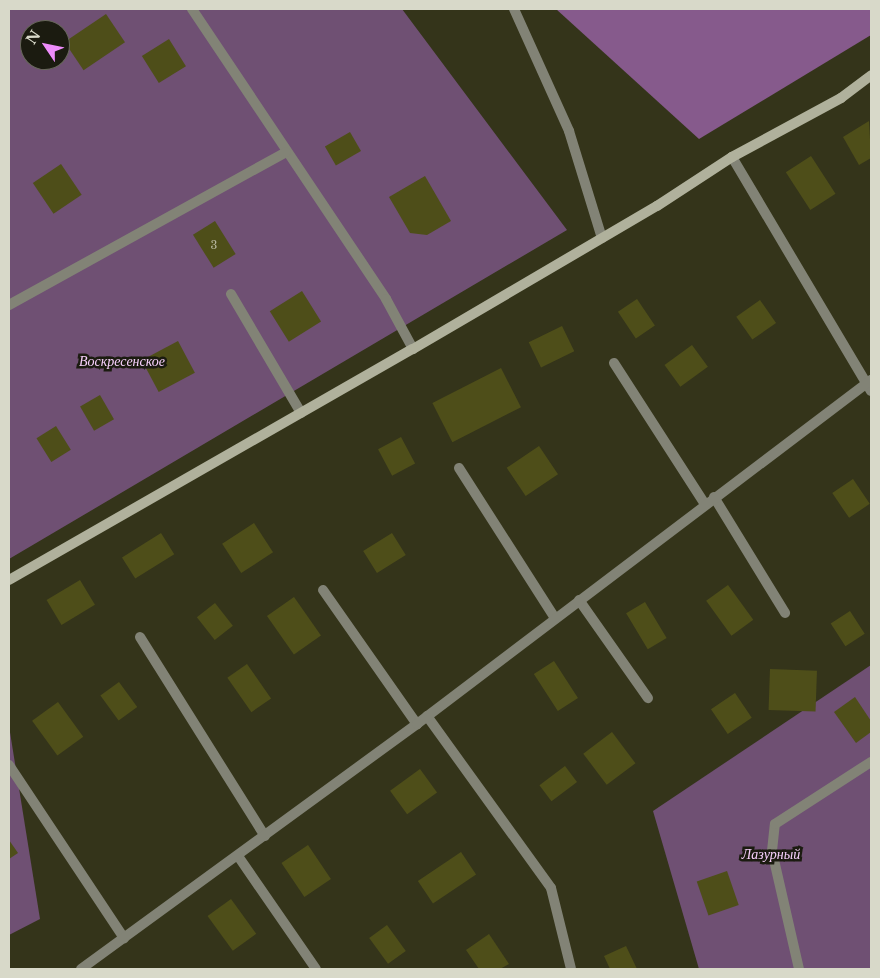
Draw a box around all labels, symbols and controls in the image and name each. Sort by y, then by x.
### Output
north arrow [20,20,70,70]
text: N [22,27,45,48]
house number: 3 [211,238,217,252]
park label: Воскресенское [79,353,165,369]
park label: Лазурный [742,846,800,862]

